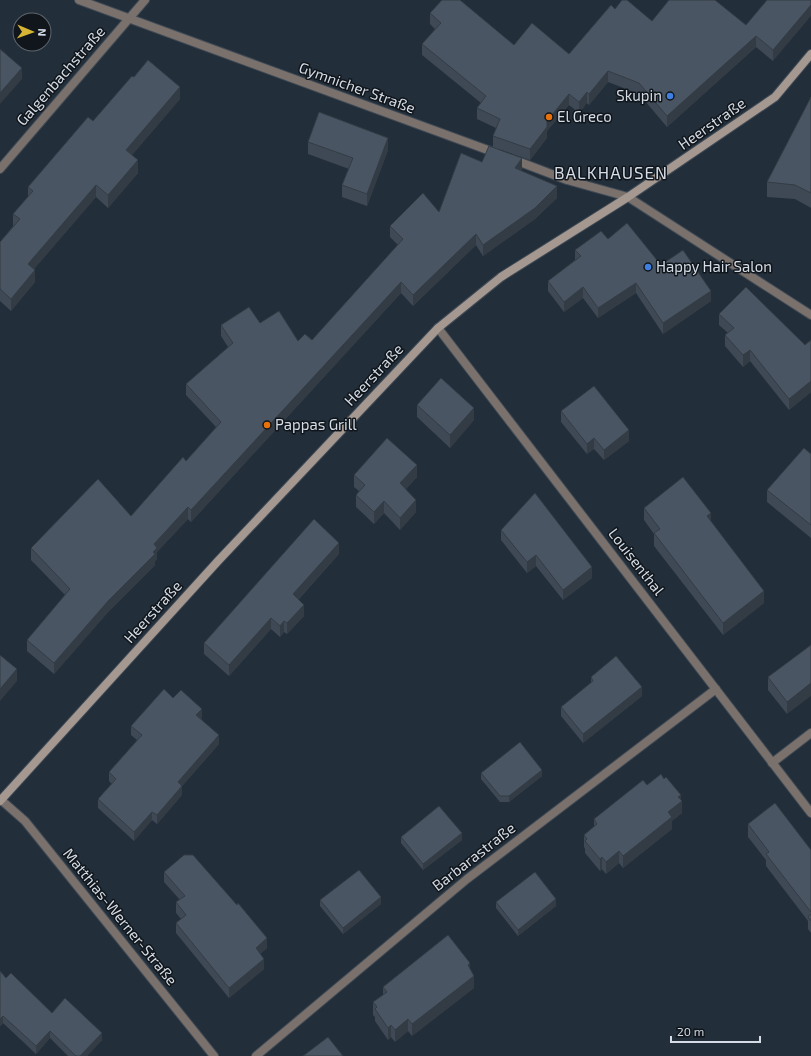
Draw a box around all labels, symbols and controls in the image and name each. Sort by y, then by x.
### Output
north arrow [12,12,52,52]
street label: Galgenbachstraße [12,22,108,129]
text: N [36,28,49,37]
street label: Gymnicher Straße [297,58,418,116]
place label: Skupin [616,86,662,104]
marker: Skupin [665,91,675,101]
street label: Heerstraße [674,93,749,153]
place label: El Greco [557,107,612,125]
marker: El Greco [544,112,554,122]
district label: BALKHAUSEN [554,162,668,182]
place label: Happy Hair Salon [656,257,772,275]
marker: Happy Hair Salon [643,262,653,272]
street label: Heerstraße [340,340,406,409]
place label: Pappas Grill [275,415,357,433]
marker: Pappas Grill [262,420,272,430]
street label: Louisenthal [605,524,669,599]
street label: Heerstraße [119,576,185,646]
street label: Barbarastraße [428,818,518,894]
street label: Matthias-Werner-Straße [60,844,182,988]
scale bar [671,1018,760,1044]
text: 20 m [677,1024,704,1038]

